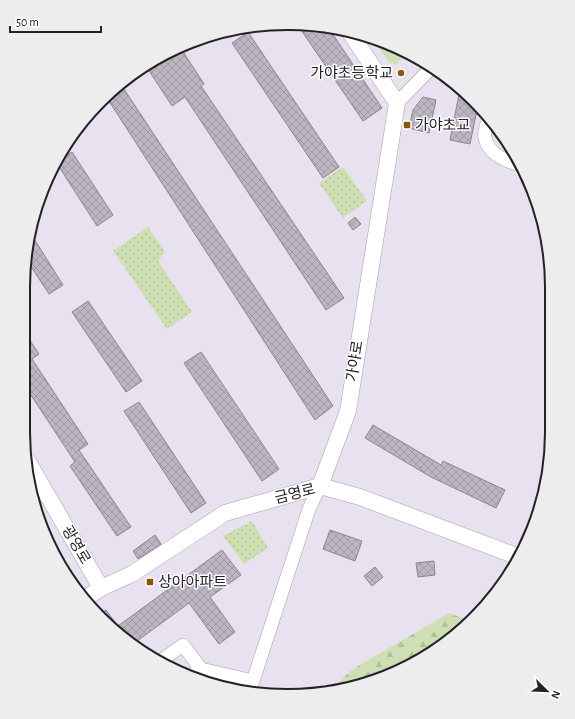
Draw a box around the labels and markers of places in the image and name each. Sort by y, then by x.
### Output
place label: 가야초등학교 [310,64,393,81]
marker: 가야초등학교 [396,68,406,78]
place label: 가야초교 [415,117,470,133]
marker: 가야초교 [402,120,412,130]
place label: 상아아파트 [158,574,227,590]
marker: 상아아파트 [145,577,155,587]

